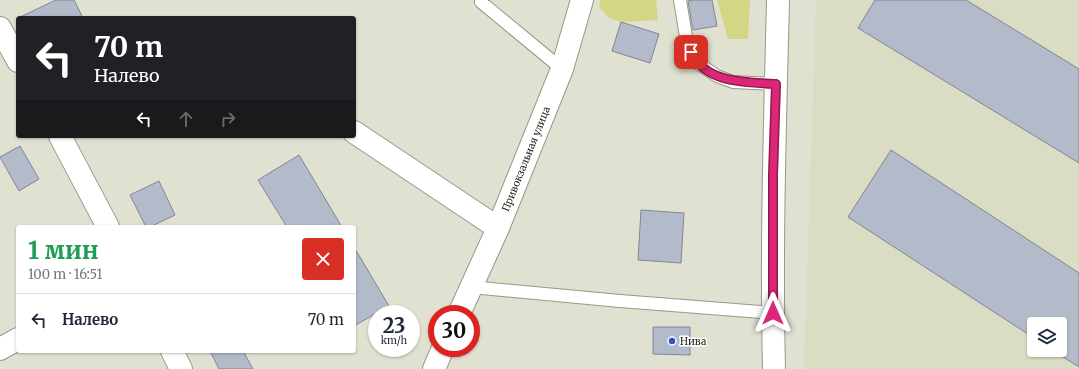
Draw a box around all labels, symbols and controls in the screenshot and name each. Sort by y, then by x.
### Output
text: 70 m [94,29,163,65]
icon: left [28,32,80,84]
pin [674,35,708,69]
icon: arrive [680,41,702,63]
text: Налево [94,64,160,87]
street label: Привокзальная улица [499,104,553,213]
icon: left [133,108,155,130]
icon: ahead [175,108,197,130]
icon: right [217,108,239,130]
text: 1 мин [28,235,99,266]
button: close [302,238,344,280]
text: 100 m · 16:51 [28,266,102,283]
position arrow [752,292,794,334]
speed limit sign: 30 [428,305,480,357]
icon: left [28,309,50,331]
text: Налево [62,310,118,329]
text: 70 m [308,310,344,329]
text: 23 [383,313,405,338]
map controls [1027,317,1067,357]
button: layers [1027,317,1067,357]
text: km/h [381,334,407,347]
place label: Нива [680,335,707,348]
marker: Нива [667,336,677,346]

